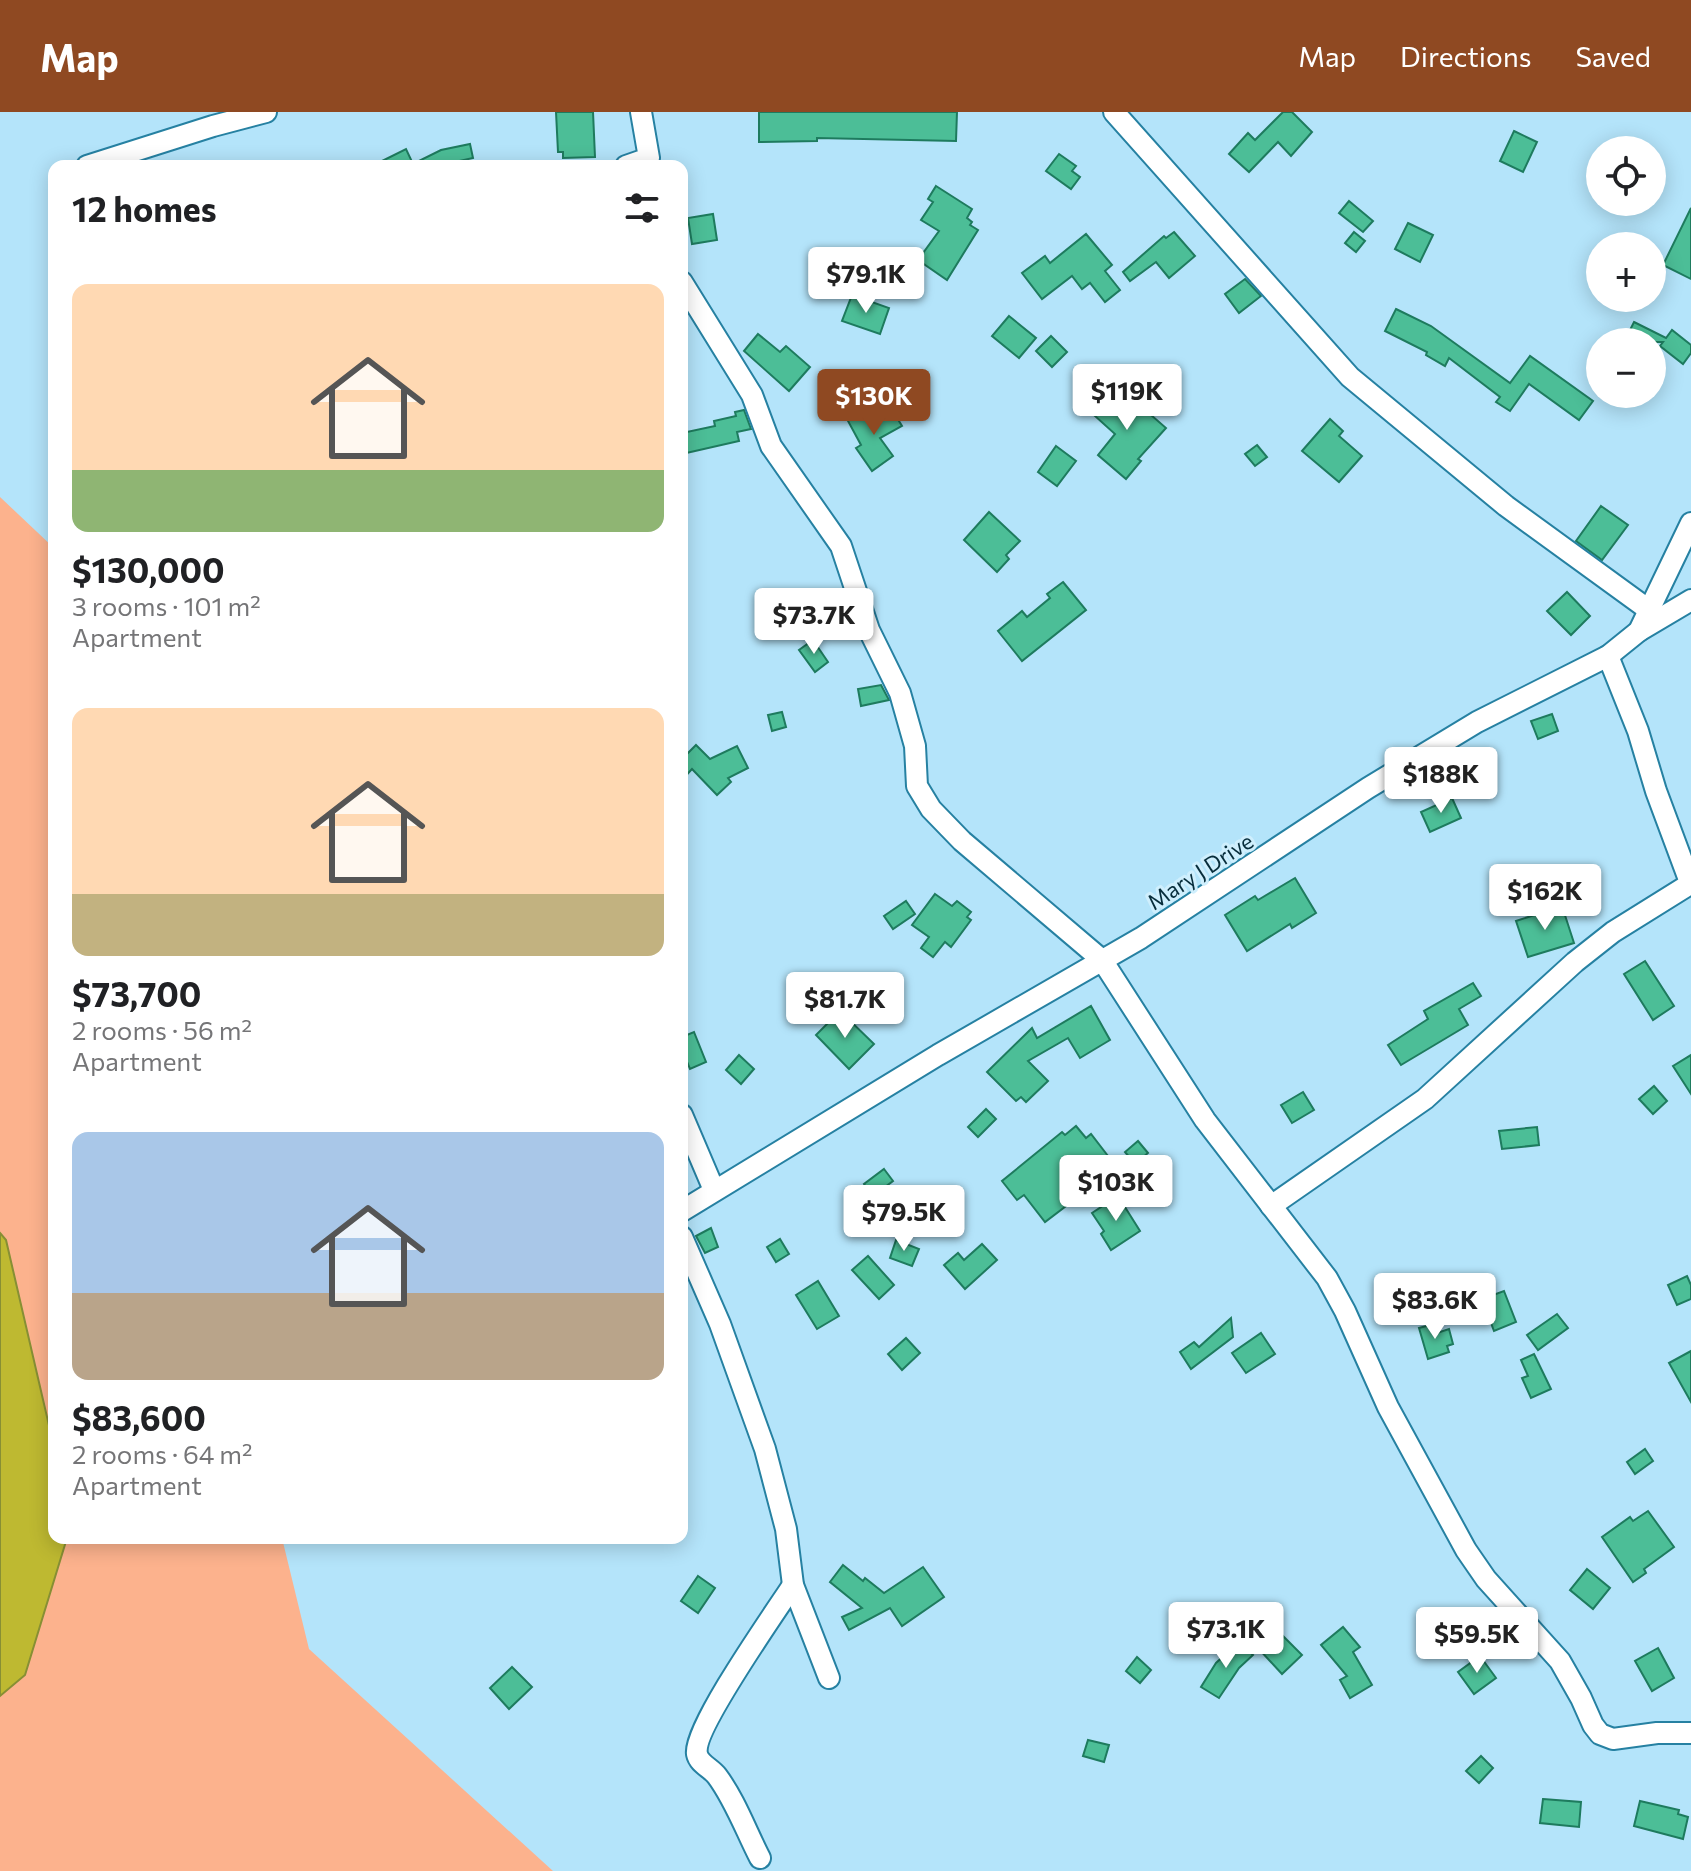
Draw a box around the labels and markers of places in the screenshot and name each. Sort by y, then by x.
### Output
pin: $79.1K [801,247,931,315]
pin: $119K [1071,364,1183,432]
pin: $130K [818,369,930,437]
pin: $73.7K [749,588,879,656]
pin: $188K [1385,747,1497,815]
pin: $162K [1489,864,1601,932]
pin: $81.7K [780,972,910,1040]
pin: $103K [1060,1155,1172,1223]
pin: $79.5K [839,1185,969,1253]
pin: $83.6K [1370,1273,1500,1341]
pin: $73.1K [1161,1602,1291,1670]
pin: $59.5K [1412,1607,1542,1675]

